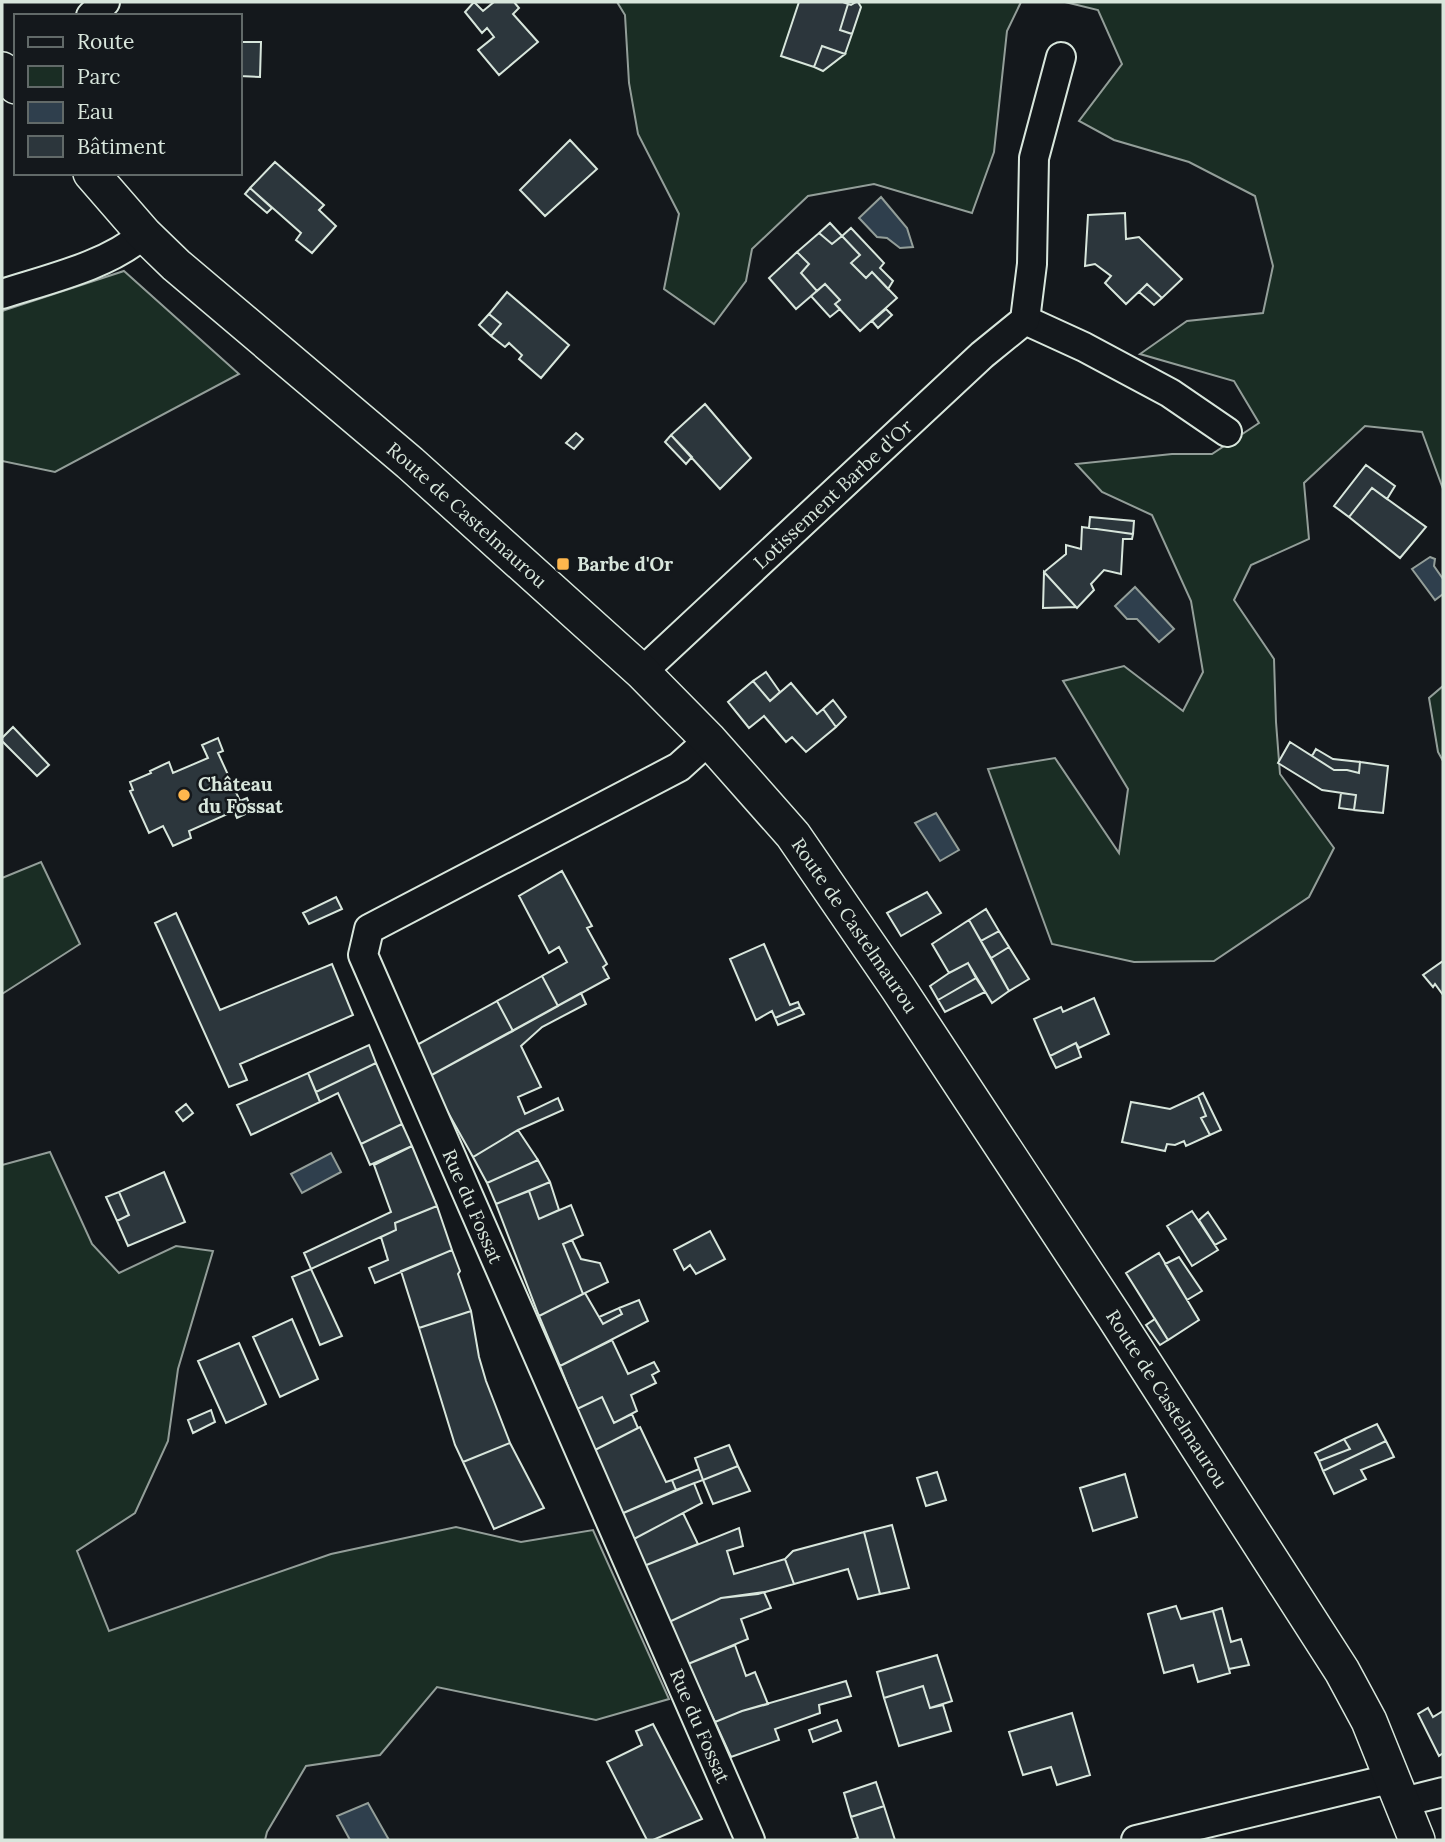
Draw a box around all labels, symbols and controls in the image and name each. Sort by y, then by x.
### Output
legend [14,14,242,175]
text: Route [77,28,134,55]
text: Parc [77,63,121,90]
text: Eau [77,98,113,125]
text: Bâtiment [77,133,166,160]
street label: Lotissement Barbe d'Or [748,414,918,574]
street label: Route de Castelmaurou [382,437,552,593]
place label: Barbe d'Or [577,552,673,576]
marker: Barbe d'Or [555,556,571,572]
place label: Château du Fossat [198,772,284,818]
marker: Château du Fossat [176,787,192,803]
street label: Route de Castelmaurou [787,833,923,1018]
street label: Rue du Fossat [437,1145,509,1268]
street label: Route de Castelmaurou [1101,1305,1233,1492]
street label: Rue du Fossat [665,1665,736,1787]

